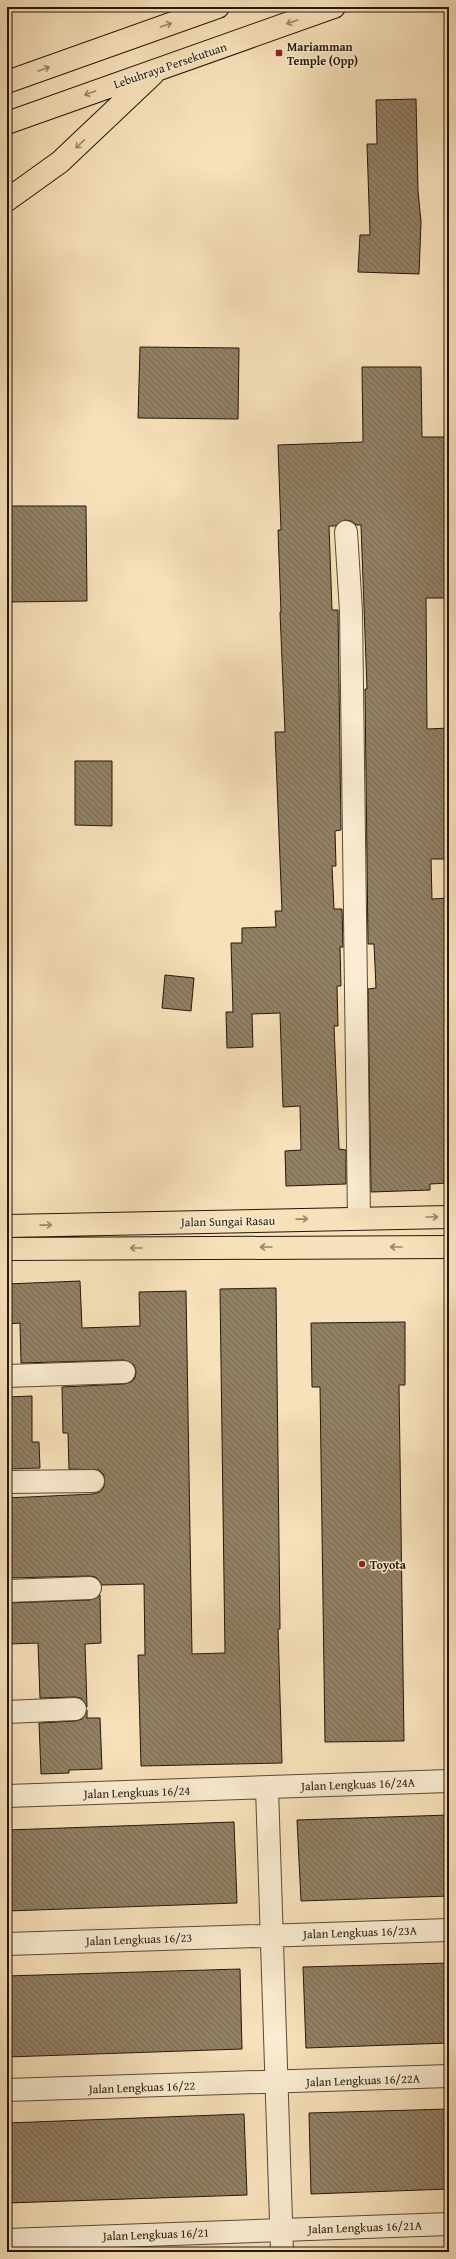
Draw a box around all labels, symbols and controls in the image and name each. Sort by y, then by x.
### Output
one-way arrow [286,18,298,26]
one-way arrow [160,21,172,29]
street label: Lebuhraya Persekutuan [111,38,229,92]
place label: Mariamman Temple (Opp) [287,38,358,69]
marker: Mariamman Temple (Opp) [274,48,284,58]
one-way arrow [37,65,49,73]
one-way arrow [84,90,97,97]
one-way arrow [75,139,85,149]
street label: Jalan Sungai Rasau [179,1212,276,1230]
one-way arrow [425,1213,438,1221]
one-way arrow [295,1215,308,1223]
one-way arrow [39,1221,52,1229]
one-way arrow [260,1243,273,1251]
one-way arrow [390,1243,403,1251]
one-way arrow [130,1244,143,1252]
place label: Toyota [370,1556,407,1573]
marker: Toyota [357,1559,367,1569]
street label: Jalan Lengkuas 16/24A [299,1773,416,1795]
street label: Jalan Lengkuas 16/24 [81,1782,191,1802]
street label: Jalan Lengkuas 16/23A [301,1921,418,1943]
street label: Jalan Lengkuas 16/23 [83,1929,193,1949]
street label: Jalan Lengkuas 16/22A [304,2069,421,2091]
street label: Jalan Lengkuas 16/22 [86,2077,196,2097]
street label: Jalan Lengkuas 16/21A [306,2216,423,2238]
street label: Jalan Lengkuas 16/21 [100,2224,210,2244]

